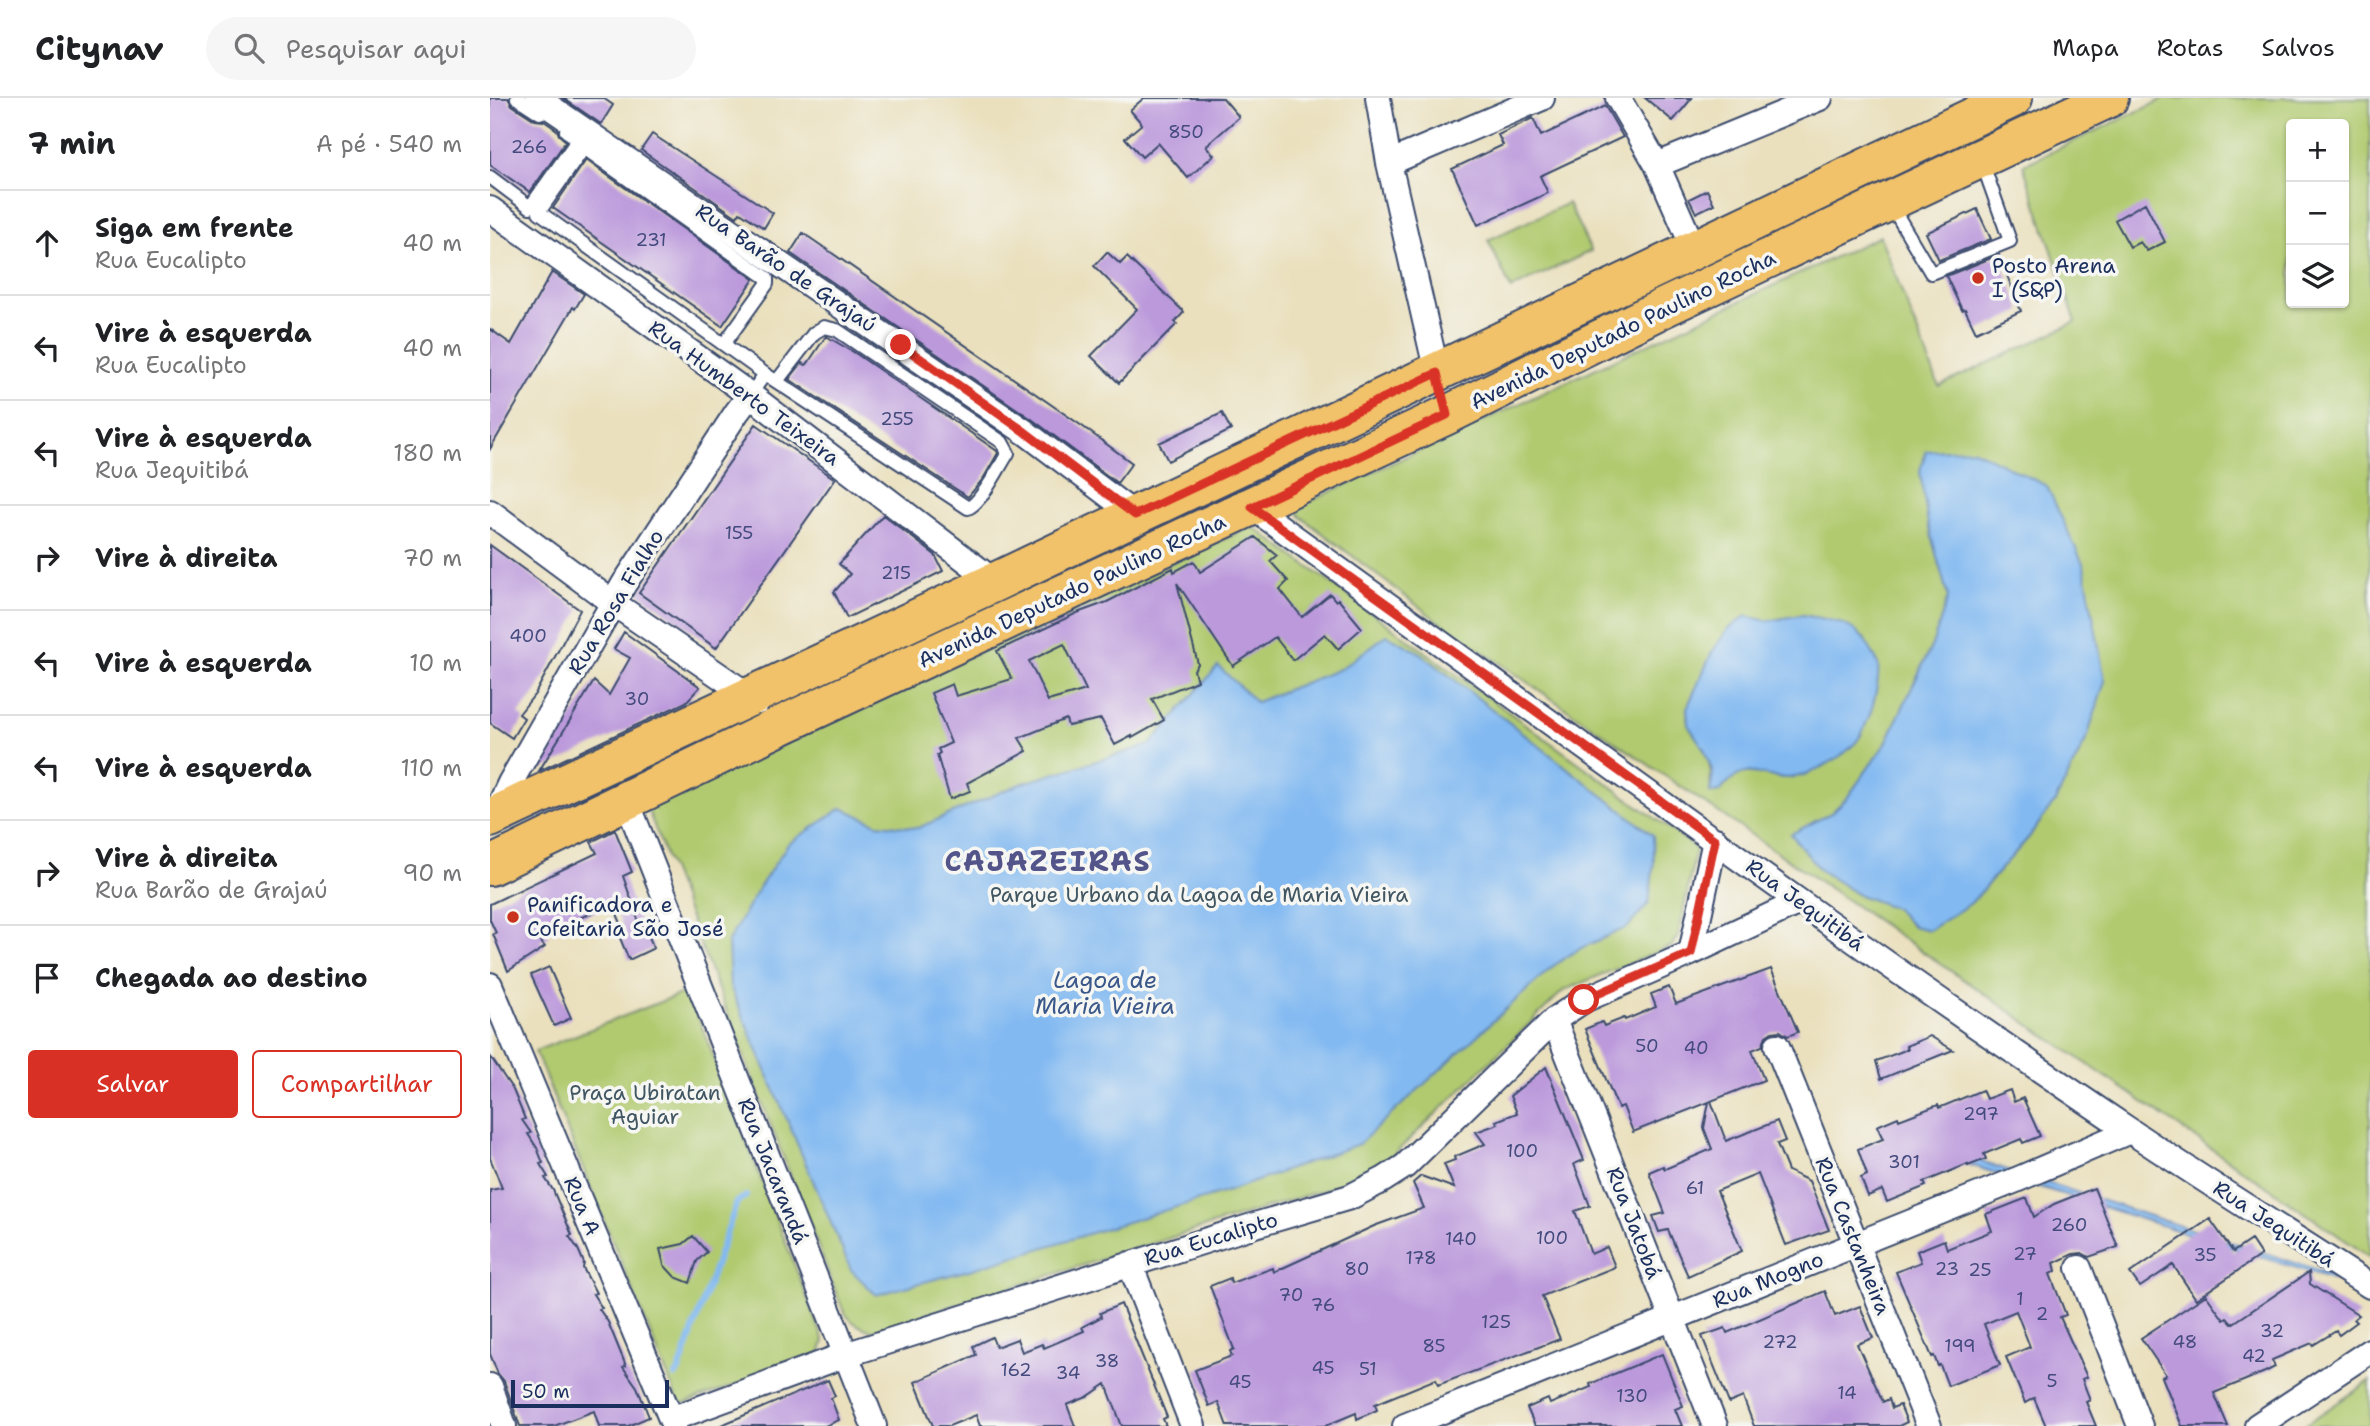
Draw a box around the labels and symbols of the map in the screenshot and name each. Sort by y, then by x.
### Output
house number: 850 [1168,120,1204,144]
house number: 266 [511,135,547,159]
street label: Rua Barão de Grajaú [690,197,882,339]
house number: 231 [636,228,666,252]
street label: Avenida Deputado Paulino Rocha [1466,244,1780,416]
place label: Posto Arena I (S&P) [1992,252,2116,304]
marker: Posto Arena I (S&P) [1970,270,1986,286]
street label: Rua Humberto Teixeira [643,314,845,472]
route end [885,329,916,360]
house number: 255 [880,407,914,431]
street label: Avenida Deputado Paulino Rocha [914,507,1230,675]
house number: 155 [725,521,753,545]
street label: Rua Rosa Fialho [562,524,670,680]
house number: 215 [881,561,911,585]
house number: 400 [509,624,547,648]
house number: 30 [625,687,649,711]
district label: CAJAZEIRAS [944,842,1152,880]
street label: Rua Jequitibá [1740,852,1870,958]
park label: Parque Urbano da Lagoa de Maria Vieira [990,881,1408,909]
place label: Panificadora e Cofeitaria São José [527,891,724,943]
marker: Panificadora e Cofeitaria São José [505,909,521,925]
water label: Lagoa de Maria Vieira [1035,965,1175,1021]
route start [1568,984,1599,1015]
house number: 50 [1635,1034,1659,1058]
house number: 40 [1683,1036,1709,1060]
park label: Praça Ubiratan Aguiar [569,1079,721,1131]
street label: Rua Jacarandá [731,1094,815,1248]
house number: 297 [1963,1102,1999,1126]
house number: 100 [1506,1139,1538,1163]
house number: 301 [1888,1150,1920,1174]
street label: Rua Castanheira [1809,1153,1897,1319]
street label: Rua Jatobá [1600,1163,1668,1283]
street label: Rua A [557,1172,607,1240]
street label: Rua Jequitibá [2208,1174,2340,1274]
house number: 61 [1686,1176,1704,1200]
street label: Rua Eucalipto [1141,1205,1281,1273]
house number: 260 [2051,1213,2087,1237]
house number: 100 [1536,1226,1568,1250]
house number: 140 [1445,1227,1477,1251]
house number: 27 [2013,1242,2037,1266]
house number: 35 [2193,1243,2217,1267]
street label: Rua Mogno [1708,1245,1828,1315]
house number: 178 [1405,1246,1437,1270]
house number: 80 [1345,1257,1369,1281]
house number: 23 [1935,1257,1959,1281]
house number: 25 [1968,1258,1992,1282]
house number: 70 [1279,1283,1303,1307]
house number: 1 [2016,1287,2024,1311]
house number: 76 [1311,1293,1335,1317]
house number: 2 [2036,1302,2048,1326]
house number: 125 [1481,1310,1511,1334]
house number: 32 [2260,1319,2284,1343]
house number: 272 [1762,1330,1798,1354]
house number: 48 [2173,1330,2197,1354]
house number: 85 [1422,1334,1446,1358]
house number: 199 [1944,1334,1976,1358]
house number: 42 [2242,1344,2266,1368]
house number: 38 [1095,1349,1119,1373]
house number: 45 [1311,1356,1335,1380]
house number: 51 [1359,1357,1377,1381]
house number: 162 [1001,1358,1031,1382]
house number: 34 [1056,1361,1080,1385]
house number: 5 [2046,1369,2058,1393]
house number: 45 [1228,1370,1252,1394]
scale bar [511,1377,668,1409]
house number: 14 [1837,1381,1857,1405]
house number: 130 [1616,1384,1648,1408]

